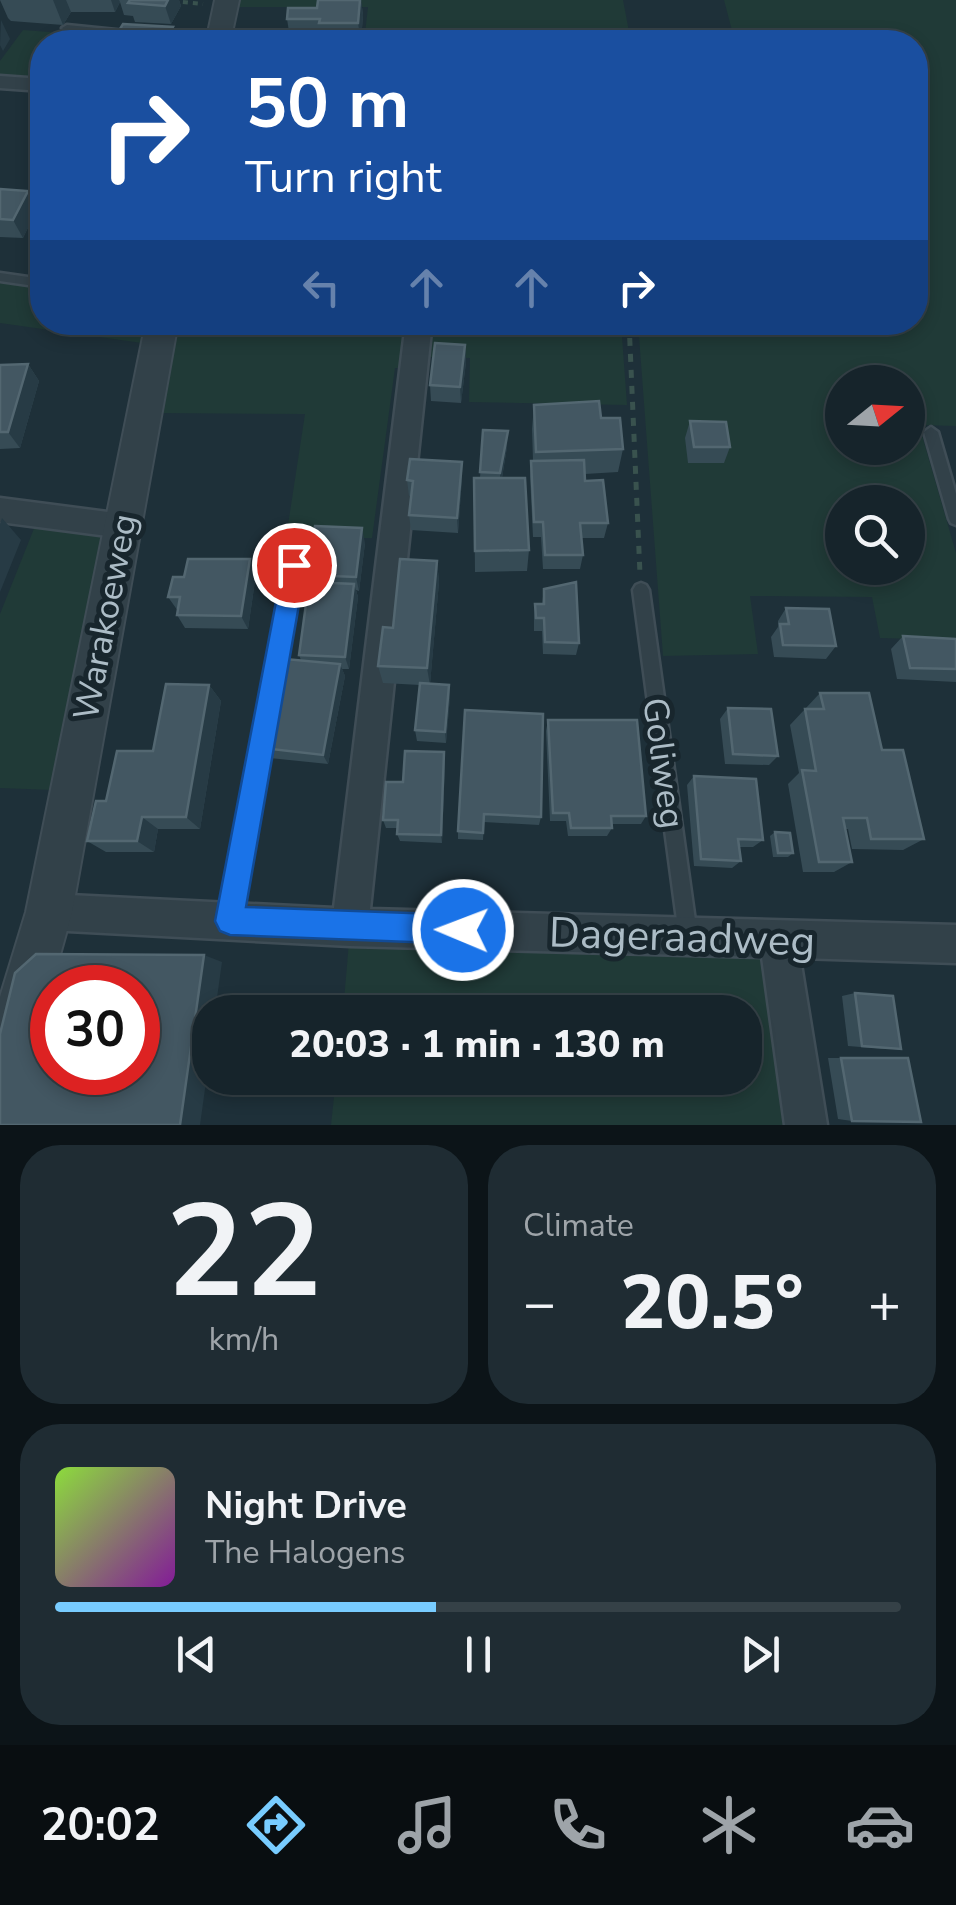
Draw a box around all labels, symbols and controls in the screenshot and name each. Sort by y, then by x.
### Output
text: 50 m [245,56,409,152]
icon: right [80,70,210,200]
text: Turn right [245,147,442,208]
icon: left [294,260,349,315]
icon: ahead [399,260,454,315]
icon: ahead [504,260,559,315]
icon: right [609,260,664,315]
north arrow [825,365,925,465]
map controls [825,365,925,585]
button: search [825,485,925,585]
street label: Warakoeweg [62,510,149,724]
pin [252,523,337,608]
icon: arrive [267,538,322,593]
street label: Goliweg [631,695,696,832]
position arrow [411,878,515,982]
street label: Dageraadweg [548,904,816,971]
speed limit sign: 30 [30,965,160,1095]
text: 20:03 · 1 min · 130 m [289,1019,665,1070]
text: 22 [166,1164,322,1341]
text: Climate [523,1204,634,1247]
text: 20.5° [620,1252,804,1354]
text: − [523,1266,556,1341]
text: + [868,1266,901,1341]
text: km/h [209,1318,279,1361]
text: Night Drive [205,1480,407,1531]
text: The Halogens [205,1531,405,1574]
icon: previous [169,1627,224,1682]
icon: pause [451,1627,506,1682]
icon: next [733,1627,788,1682]
icon: directions [241,1790,311,1860]
icon: music [392,1790,462,1860]
icon: phone [543,1790,613,1860]
icon: climate [694,1790,764,1860]
icon: car [845,1790,915,1860]
text: 20:02 [41,1795,160,1856]

